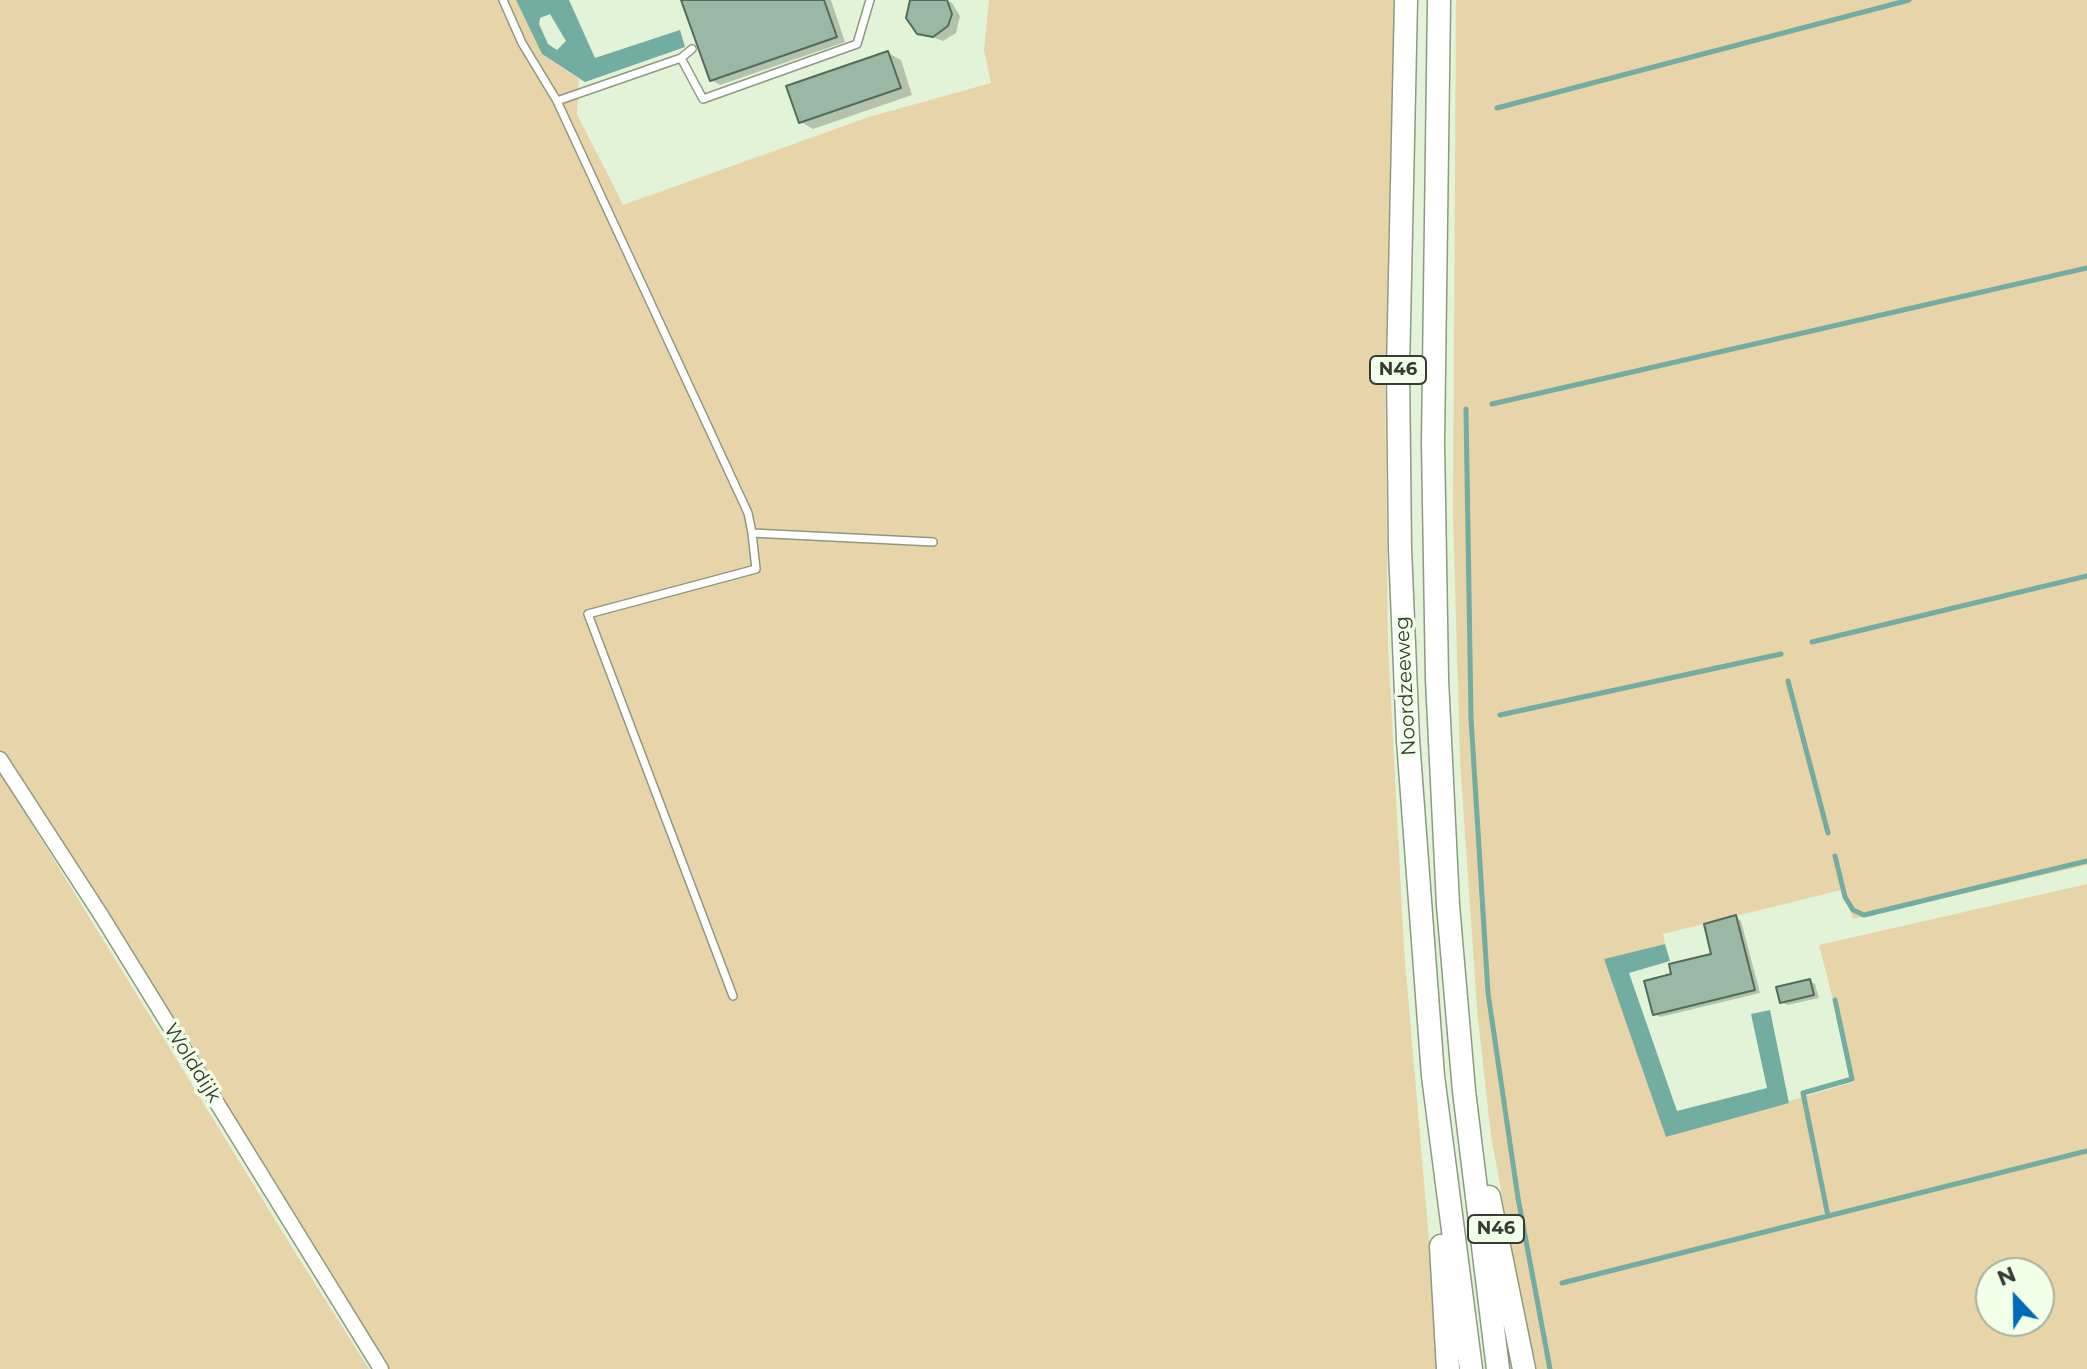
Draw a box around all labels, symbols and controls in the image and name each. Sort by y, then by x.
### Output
road number: N46 [1370,356,1426,384]
street label: Noordzeeweg [1390,616,1422,756]
street label: Wolddijk [158,1019,226,1107]
road number: N46 [1468,1215,1524,1243]
north arrow [1975,1257,2055,1337]
text: N [1993,1260,2020,1292]

